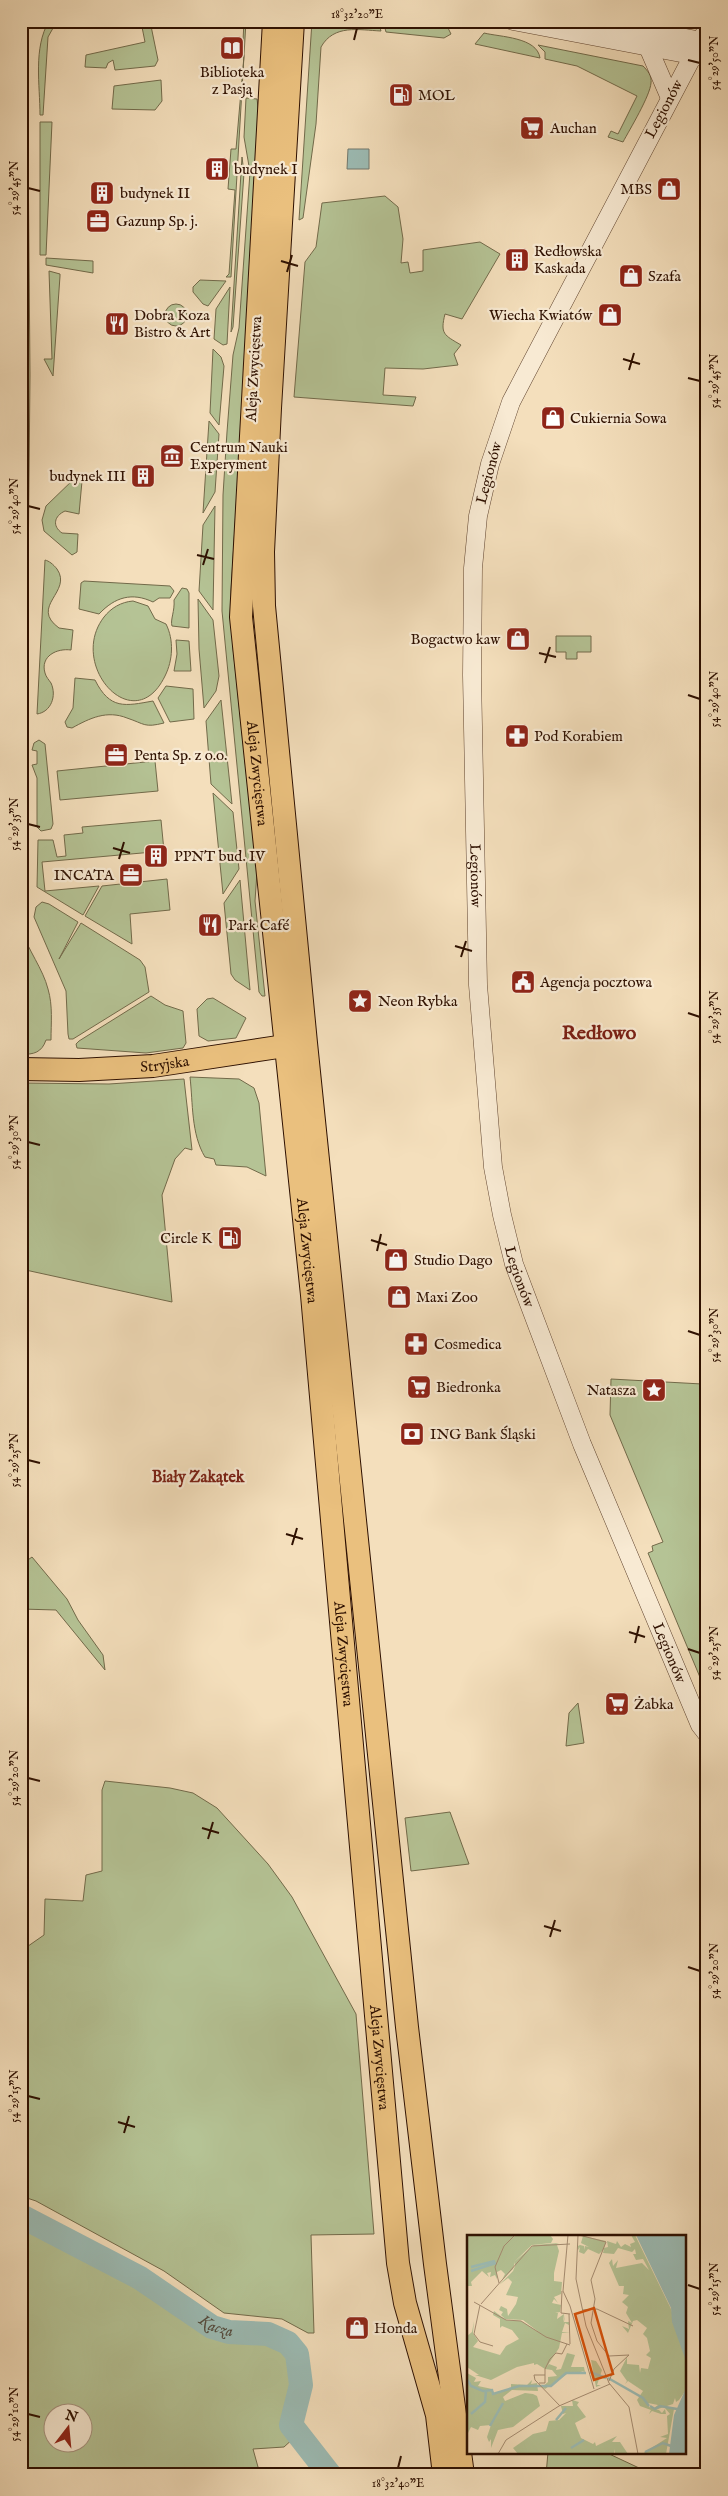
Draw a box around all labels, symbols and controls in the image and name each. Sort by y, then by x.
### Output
text: 18°32'20"E [331,7,383,22]
library icon: Biblioteka z Pasją [219,35,245,61]
text: 54°29'50"N [707,35,722,90]
place label: Biblioteka z Pasją [200,63,265,99]
street label: Legionów [641,75,688,142]
fuel station icon: MOL [388,82,414,108]
place label: MOL [418,86,455,105]
supermarket icon: Auchan [519,115,545,141]
place label: Auchan [549,119,597,138]
building icon: budynek I [204,156,230,182]
text: 54°29'45"N [7,160,22,215]
place label: budynek I [234,160,298,179]
shop icon: MBS [656,176,682,202]
building icon: budynek II [89,180,115,206]
place label: MBS [620,180,652,199]
place label: budynek II [120,184,191,203]
office icon: Gazunp Sp. j. [85,208,111,234]
place label: Gazunp Sp. j. [116,212,198,231]
place label: Redłowska Kaskada [534,242,602,278]
building icon: Redłowska Kaskada [504,247,530,273]
shop icon: Szafa [618,263,644,289]
place label: Szafa [648,267,682,286]
shop icon: Wiecha Kwiatów [597,302,623,328]
place label: Dobra Koza Bistro & Art [134,306,211,342]
place label: Wiecha Kwiatów [489,306,593,325]
restaurant icon: Dobra Koza Bistro & Art [104,311,130,337]
street label: Aleja Zwycięstwa [242,315,266,423]
text: 54°29'45"N [707,353,722,408]
shop icon: Cukiernia Sowa [540,405,566,431]
place label: Cukiernia Sowa [570,409,667,428]
place label: Centrum Nauki Experyment [190,438,288,474]
street label: Legionów [472,439,507,506]
museum icon: Centrum Nauki Experyment [159,443,185,469]
building icon: budynek III [130,463,156,489]
place label: budynek III [49,467,127,486]
text: 54°29'40"N [7,477,22,534]
shop icon: Bogactwo kaw [505,626,531,652]
place label: Bogactwo kaw [411,630,501,649]
text: 54°29'40"N [707,670,722,727]
street label: Aleja Zwycięstwa [242,719,272,827]
pharmacy icon: Pod Korabiem [504,723,530,749]
place label: Pod Korabiem [534,727,623,746]
office icon: Penta Sp. z o.o. [103,742,129,768]
place label: Penta Sp. z o.o. [134,746,227,765]
text: 54°29'35"N [7,797,22,851]
building icon: PPNT bud. IV [143,843,169,869]
street label: Legionów [466,844,486,909]
place label: PPNT bud. IV [174,847,266,866]
office icon: INCATA [118,862,144,888]
place label: INCATA [54,866,115,885]
restaurant icon: Park Café [197,912,223,938]
place label: Park Café [228,916,289,935]
public building icon: Agencja pocztowa [510,969,536,995]
place label: Agencja pocztowa [539,973,652,992]
place icon: Neon Rybka [347,988,373,1014]
text: 54°29'35"N [707,990,722,1044]
place label: Neon Rybka [378,992,458,1011]
district label: Redłowo [562,1021,637,1046]
street label: Stryjska [140,1051,191,1076]
text: 54°29'30"N [7,1114,22,1169]
street label: Aleja Zwycięstwa [292,1196,322,1305]
fuel station icon: Circle K [217,1225,243,1251]
place label: Circle K [160,1229,212,1248]
street label: Legionów [500,1244,539,1311]
shop icon: Studio Dago [383,1247,409,1273]
place label: Studio Dago [414,1251,493,1270]
shop icon: Maxi Zoo [386,1284,412,1310]
place label: Maxi Zoo [416,1288,478,1307]
text: 54°29'30"N [707,1307,722,1362]
pharmacy icon: Cosmedica [403,1331,429,1357]
place label: Cosmedica [434,1335,502,1354]
supermarket icon: Biedronka [406,1374,432,1400]
place icon: Natasza [641,1377,667,1403]
place label: Biedronka [436,1378,501,1397]
place label: Natasza [587,1381,637,1400]
bank icon: ING Bank Śląski [399,1421,425,1447]
place label: ING Bank Śląski [430,1425,536,1444]
text: 54°29'25"N [7,1432,22,1487]
district label: Biały Zakątek [152,1468,245,1488]
street label: Aleja Zwycięstwa [330,1599,358,1708]
street label: Legionów [649,1620,691,1687]
text: 54°29'25"N [707,1625,722,1680]
supermarket icon: Żabka [604,1691,630,1717]
place label: Żabka [634,1695,674,1714]
text: 54°29'20"N [7,1749,22,1806]
text: 54°29'20"N [707,1942,722,1999]
street label: Aleja Zwycięstwa [366,2003,394,2111]
text: 54°29'15"N [7,2069,22,2123]
inset map [467,2235,686,2454]
text: 54°29'15"N [707,2262,722,2316]
water label: Kacza [194,2310,233,2342]
shop icon: Honda [344,2315,370,2341]
place label: Honda [374,2319,418,2338]
text: 54°29'10"N [7,2386,22,2441]
north arrow [42,2404,92,2454]
text: N [62,2406,80,2427]
text: 18°32'40"E [372,2476,424,2491]

